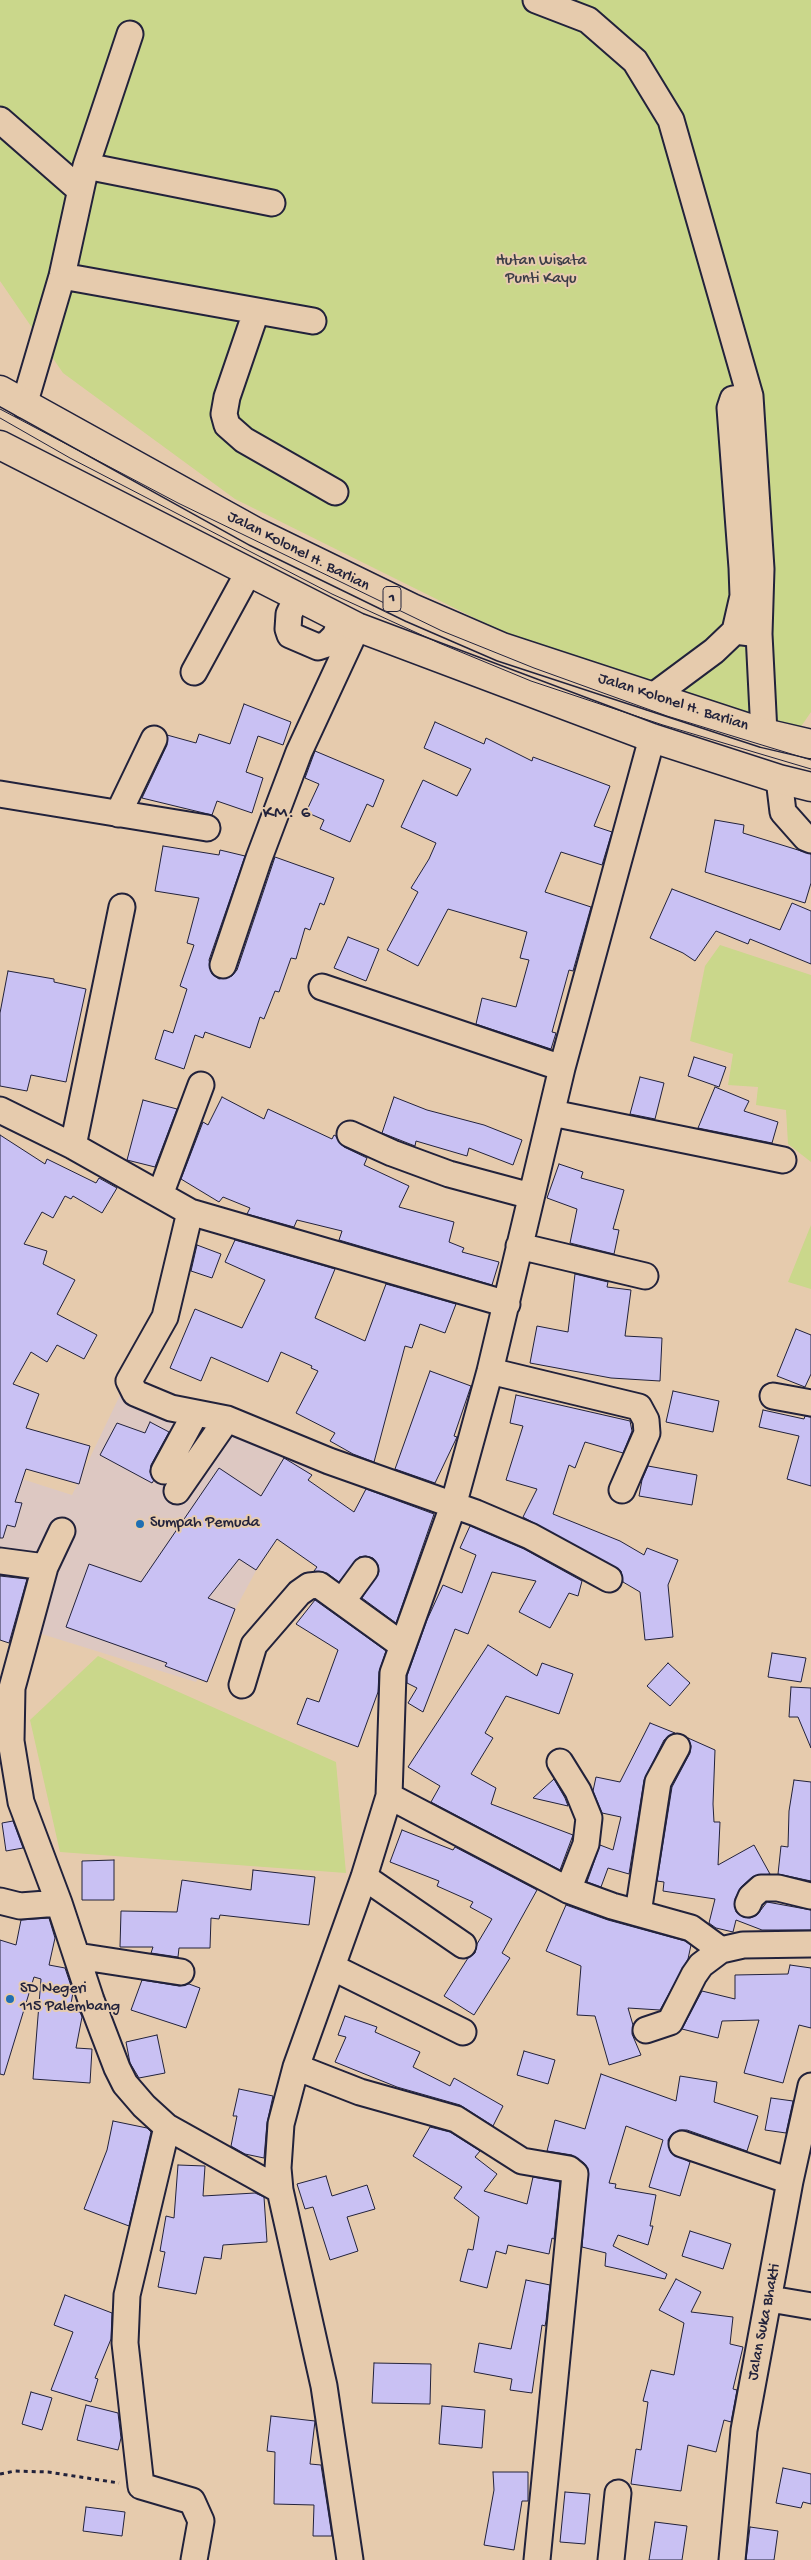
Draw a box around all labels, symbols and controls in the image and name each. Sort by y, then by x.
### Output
park label: Hutan Wisata Punti Kayu [496,252,586,290]
street label: Jalan Kolonel H. Barlian [224,508,372,596]
road number: 1 [383,586,401,612]
street label: Jalan Kolonel H. Barlian [595,670,751,736]
district label: KM. 6 [262,803,312,825]
place label: Sumpah Pemuda [150,1514,260,1534]
marker: Sumpah Pemuda [134,1518,146,1530]
place label: SD Negeri 115 Palembang [20,1980,120,2018]
marker: SD Negeri 115 Palembang [4,1993,16,2005]
street label: Jalan Suka Bhakti [744,2262,786,2382]

